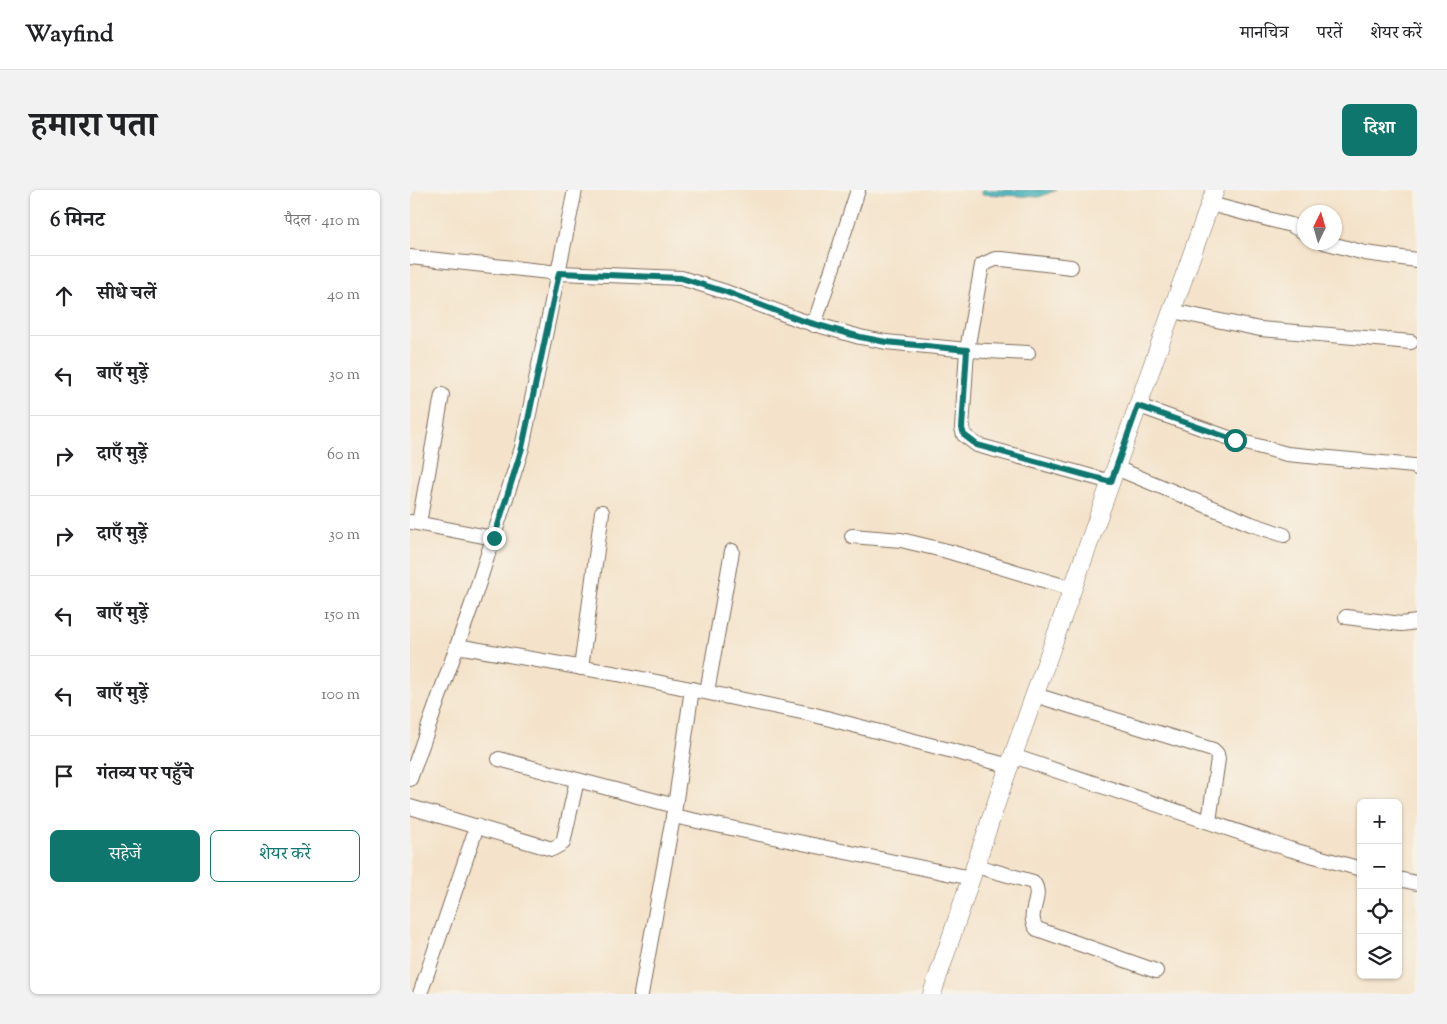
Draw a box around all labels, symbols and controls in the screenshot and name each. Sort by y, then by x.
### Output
text: Wayfind [25,18,113,52]
text: मानचित्र [1240,21,1289,47]
text: परतें [1317,21,1342,47]
text: शेयर करें [1370,21,1422,47]
text: हमारा पता [30,102,157,153]
button: दिशा [1342,104,1417,156]
north arrow [1297,205,1342,250]
text: 6 मिनट [50,206,105,236]
text: पैदल · 410 m [285,210,360,233]
text: सीधे चलें [97,281,156,308]
icon: ahead [50,282,78,310]
text: 40 m [327,284,360,307]
text: बाएँ मुड़ें [97,361,148,388]
icon: left [50,362,78,390]
text: 30 m [329,364,360,387]
route start [1224,429,1247,452]
text: दाएँ मुड़ें [97,441,148,468]
icon: right [50,442,78,470]
text: 60 m [327,444,360,467]
text: दाएँ मुड़ें [97,521,148,548]
icon: right [50,522,78,550]
text: 30 m [329,524,360,547]
route end [483,527,506,550]
text: बाएँ मुड़ें [97,601,148,628]
icon: left [50,602,78,630]
text: 150 m [324,604,360,627]
text: बाएँ मुड़ें [97,681,148,708]
icon: left [50,682,78,710]
text: 100 m [321,684,360,707]
text: गंतव्य पर पहुँचे [97,761,193,788]
icon: arrive [50,762,78,790]
map controls [1357,799,1402,979]
button: + [1357,799,1402,844]
button: सहेजें [50,830,200,882]
button: शेयर करें [210,830,360,882]
button: − [1357,844,1402,889]
button: locate [1357,889,1402,934]
button: layers [1357,934,1402,979]

